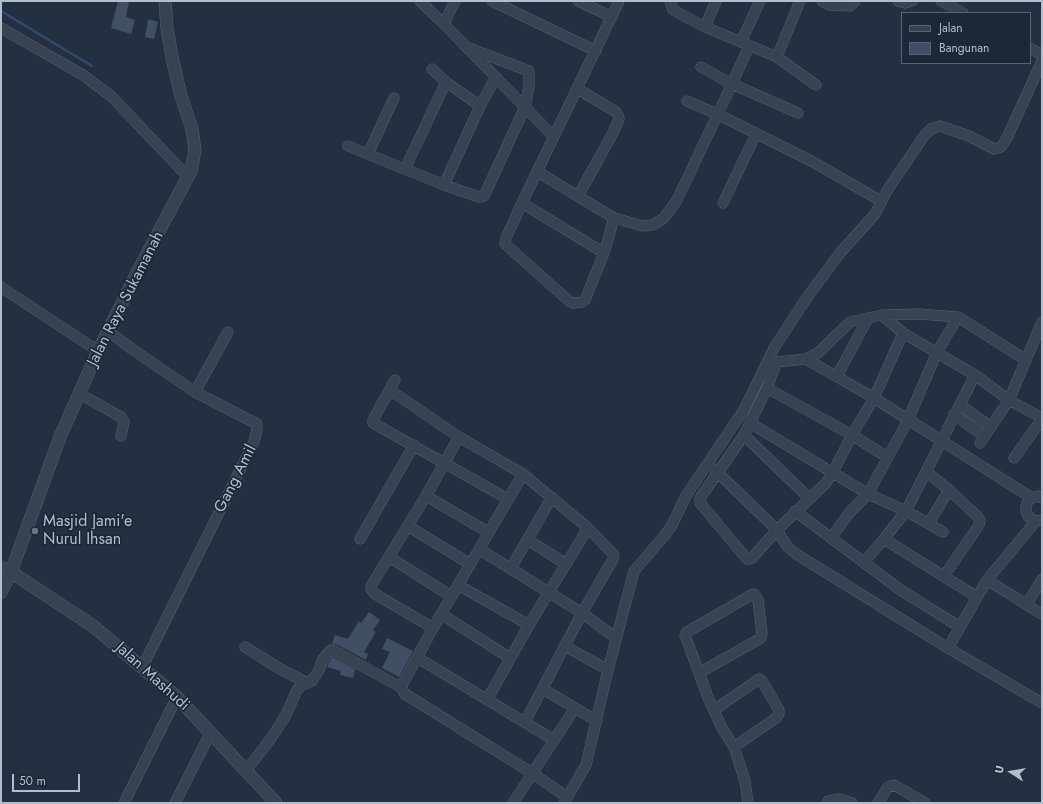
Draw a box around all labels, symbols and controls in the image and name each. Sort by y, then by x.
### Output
legend [901,12,1031,64]
text: Jalan [939,19,962,37]
text: Bangunan [939,39,989,57]
street label: Jalan Raya Sukamanah [84,228,168,370]
street label: Gang Amil [211,442,261,516]
place label: Masjid Jami'e Nurul Ihsan [43,512,132,550]
marker: Masjid Jami'e Nurul Ihsan [30,526,40,536]
street label: Jalan Mashudi [111,639,193,715]
north arrow [991,752,1031,792]
text: U [991,764,1008,775]
scale bar [14,766,82,792]
text: 50 m [19,772,46,790]

